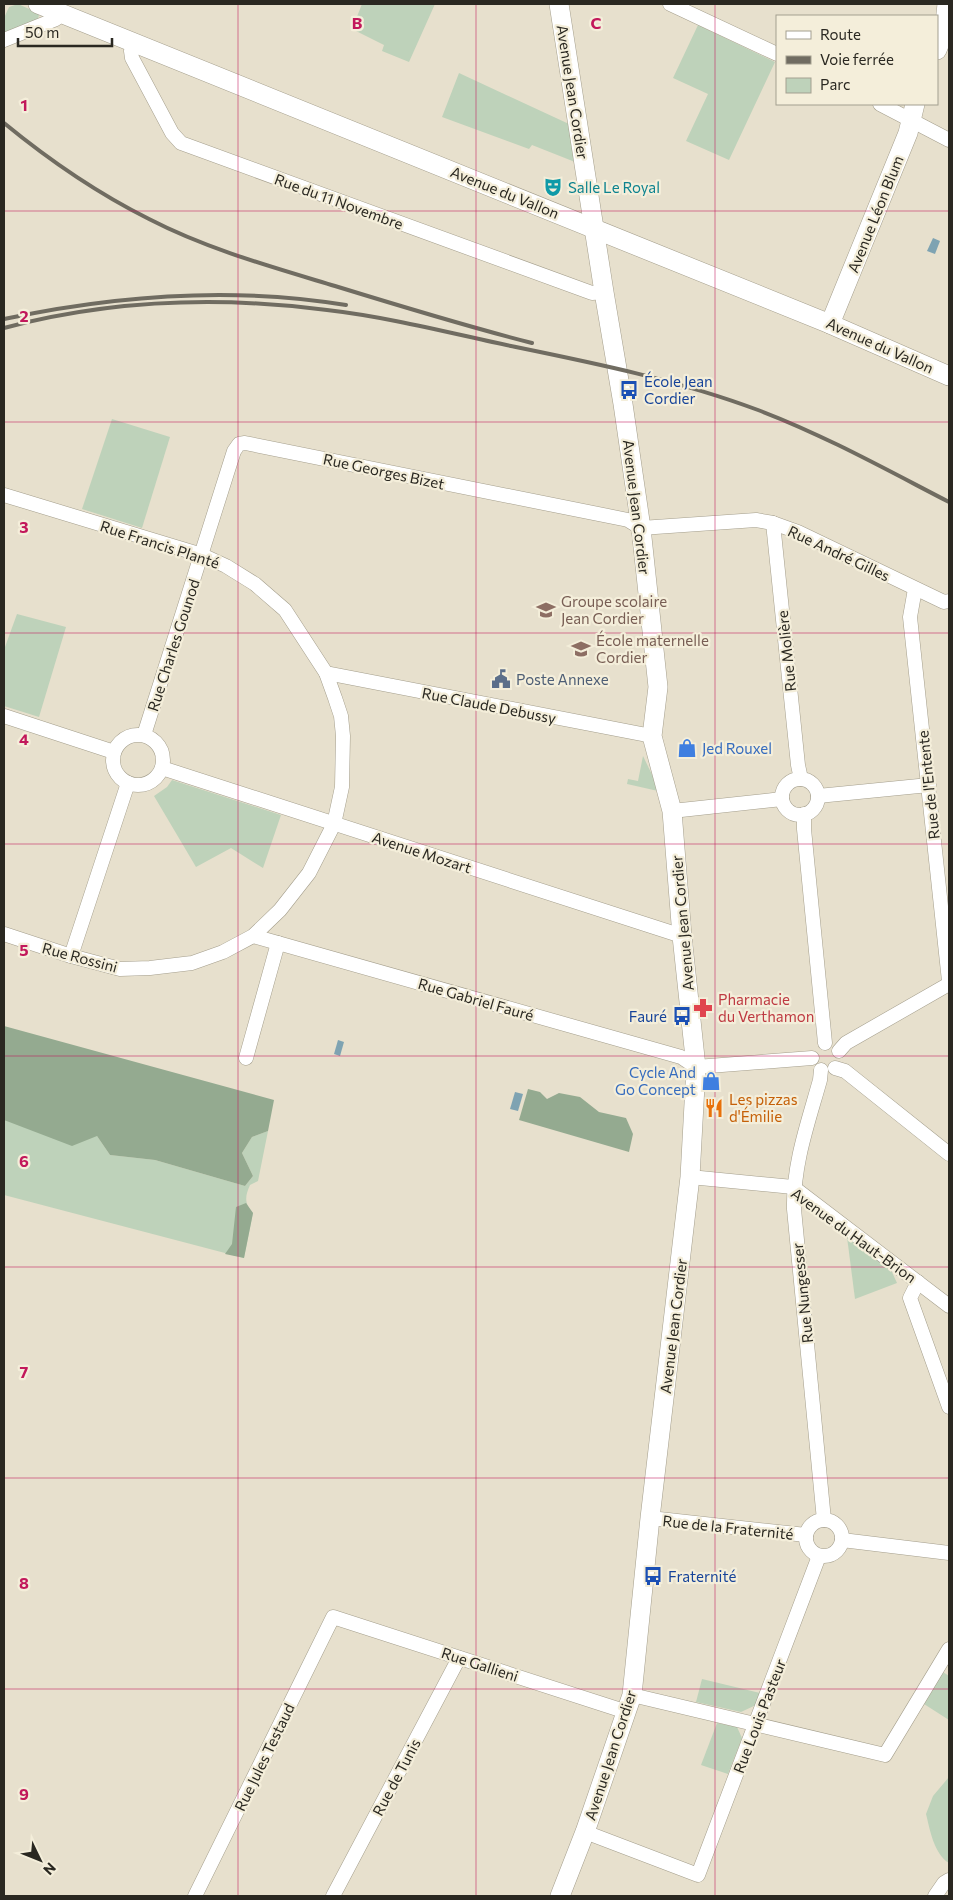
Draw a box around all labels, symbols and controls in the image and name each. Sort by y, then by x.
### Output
text: B [352,13,363,32]
text: C [591,13,602,32]
scale bar [18,15,111,47]
legend [776,15,938,105]
text: 50 m [25,23,59,41]
street label: Avenue Jean Cordier [553,23,593,161]
text: Route [820,25,861,43]
text: Voie ferrée [820,50,894,68]
text: Parc [820,75,850,93]
text: 1 [20,95,28,114]
street label: Avenue Léon Blum [843,153,907,275]
street label: Avenue du Vallon [448,162,562,222]
street label: Rue du 11 Novembre [272,169,406,233]
theatre icon: Salle Le Royal [542,176,564,198]
place label: Salle Le Royal [568,178,660,196]
text: 2 [19,306,29,325]
street label: Avenue du Vallon [824,313,936,377]
place label: École Jean Cordier [644,371,713,407]
bus stop icon: École Jean Cordier [618,379,640,401]
street label: Avenue Jean Cordier [620,438,654,576]
street label: Rue Georges Bizet [322,449,446,493]
street label: Rue Francis Planté [98,516,222,572]
text: 3 [19,517,29,536]
street label: Rue André Gilles [785,522,893,585]
street label: Rue Charles Gounod [143,577,203,713]
place label: Groupe scolaire Jean Cordier [561,592,667,627]
school or university icon: Groupe scolaire Jean Cordier [535,599,557,621]
street label: Rue Molière [773,609,799,693]
place label: École maternelle Cordier [596,630,709,666]
school or university icon: École maternelle Cordier [570,638,592,660]
public building icon: Poste Annexe [490,668,512,690]
place label: Poste Annexe [516,670,609,688]
street label: Rue Claude Debussy [420,683,558,727]
text: 4 [19,729,29,748]
street label: Rue de l'Entente [913,730,943,840]
shop icon: Jed Rouxel [676,737,698,759]
place label: Jed Rouxel [702,739,772,757]
street label: Avenue Mozart [370,827,474,877]
street label: Avenue Jean Cordier [667,855,697,991]
street label: Rue Rossini [40,938,120,976]
text: 5 [19,940,29,959]
street label: Rue Gabriel Fauré [416,974,536,1024]
place label: Pharmacie du Verthamon [718,990,814,1025]
pharmacy icon: Pharmacie du Verthamon [692,997,714,1019]
bus stop icon: Fauré [671,1005,693,1027]
place label: Fauré [629,1007,667,1025]
place label: Cycle And Go Concept [615,1063,696,1098]
shop icon: Cycle And Go Concept [700,1070,722,1092]
place label: Les pizzas d'Émilie [729,1090,798,1125]
restaurant icon: Les pizzas d'Émilie [703,1097,725,1119]
text: 6 [19,1151,29,1170]
street label: Avenue du Haut-Brion [788,1184,920,1286]
street label: Rue Nungesser [788,1242,816,1344]
street label: Avenue Jean Cordier [656,1257,690,1395]
text: 7 [20,1362,29,1381]
street label: Rue de la Fraternité [662,1511,794,1543]
bus stop icon: Fraternité [642,1565,664,1587]
place label: Fraternité [668,1567,737,1585]
text: 8 [19,1573,29,1592]
street label: Rue Gallieni [439,1643,521,1685]
street label: Rue Louis Pasteur [729,1656,789,1776]
street label: Avenue Jean Cordier [580,1688,640,1822]
street label: Rue Jules Testaud [230,1700,298,1814]
street label: Rue de Tunis [368,1735,424,1819]
text: 9 [19,1784,29,1803]
north arrow [15,1835,65,1885]
text: N [40,1860,60,1879]

